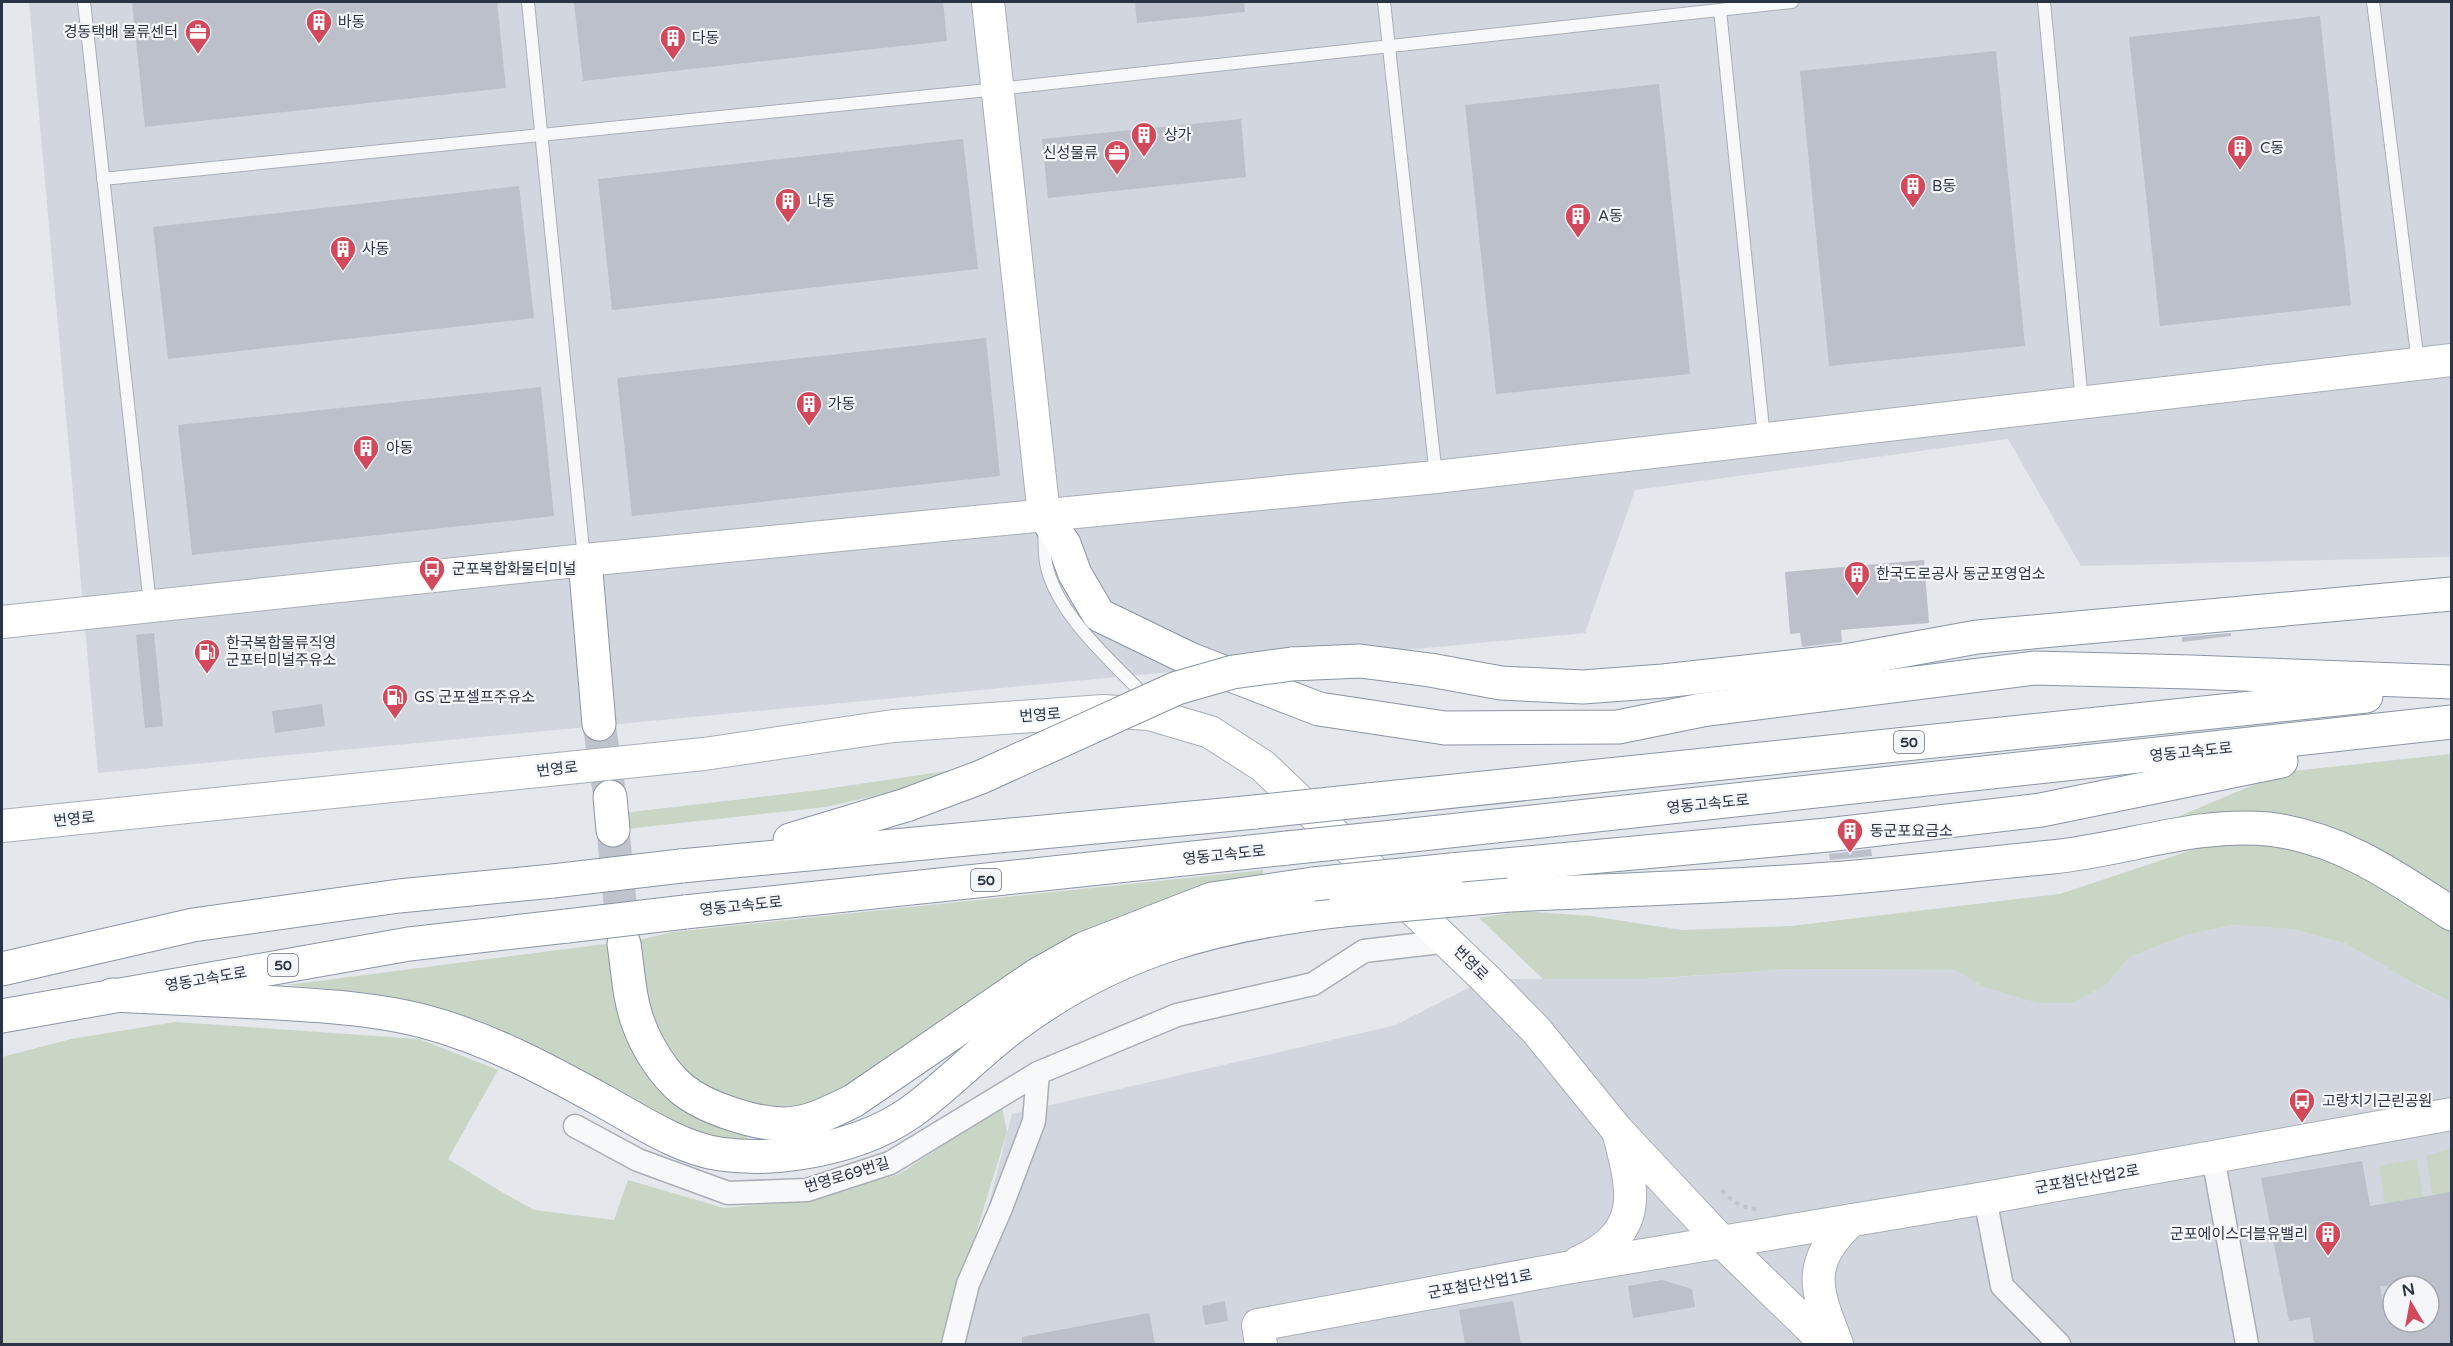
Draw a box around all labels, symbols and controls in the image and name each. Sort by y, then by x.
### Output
building icon: 바동 [304,7,334,45]
place label: 바동 [338,13,366,31]
office icon: 경동택배 물류센터 [183,17,213,55]
place label: 경동택배 물류센터 [64,23,178,41]
building icon: 다동 [658,23,688,61]
place label: 다동 [692,29,720,47]
building icon: 상가 [1129,120,1159,158]
place label: 상가 [1164,126,1192,144]
building icon: C동 [2225,133,2255,171]
office icon: 신성물류 [1102,138,1132,176]
place label: C동 [2260,139,2284,157]
place label: 신성물류 [1043,144,1098,162]
building icon: B동 [1898,171,1928,209]
place label: B동 [1932,177,1956,195]
building icon: 나동 [773,186,803,224]
place label: 나동 [808,192,836,210]
building icon: A동 [1563,201,1593,239]
place label: A동 [1598,207,1623,225]
building icon: 사동 [328,234,358,272]
place label: 사동 [362,240,390,258]
building icon: 가동 [794,389,824,427]
place label: 가동 [828,395,856,413]
building icon: 아동 [351,433,381,471]
place label: 아동 [386,439,414,457]
bus stop icon: 군포복합화물터미널 [417,554,447,592]
building icon: 한국도로공사 동군포영업소 [1842,559,1872,597]
place label: 군포복합화물터미널 [452,560,576,578]
place label: 한국도로공사 동군포영업소 [1876,565,2046,583]
place label: 한국복합물류직영 군포터미널주유소 [226,634,337,669]
fuel station icon: 한국복합물류직영 군포터미널주유소 [192,637,222,675]
fuel station icon: GS 군포셀프주유소 [380,682,410,720]
place label: GS 군포셀프주유소 [414,688,535,706]
street label: 번영로 [1019,705,1061,725]
road number: 50 [1894,731,1924,753]
street label: 영동고속도로 [2149,739,2233,765]
street label: 번영로 [535,758,579,780]
street label: 영동고속도로 [1666,791,1750,817]
street label: 번영로 [52,808,96,830]
building icon: 동군포요금소 [1835,816,1865,854]
place label: 동군포요금소 [1870,822,1953,840]
street label: 영동고속도로 [1182,842,1266,868]
road number: 50 [971,869,1001,891]
street label: 영동고속도로 [699,893,783,919]
street label: 번영로 [1450,942,1492,984]
road number: 50 [268,954,298,976]
street label: 영동고속도로 [164,963,248,995]
bus stop icon: 고랑치기근린공원 [2287,1086,2317,1124]
place label: 고랑치기근린공원 [2322,1092,2432,1110]
street label: 번영로69번길 [802,1154,892,1196]
street label: 군포첨단산업2로 [2033,1161,2141,1197]
building icon: 군포에이스더블유밸리 [2313,1219,2343,1257]
place label: 군포에이스더블유밸리 [2170,1225,2308,1243]
street label: 군포첨단산업1로 [1426,1266,1534,1302]
north arrow [2381,1274,2441,1334]
text: N [2401,1279,2417,1301]

